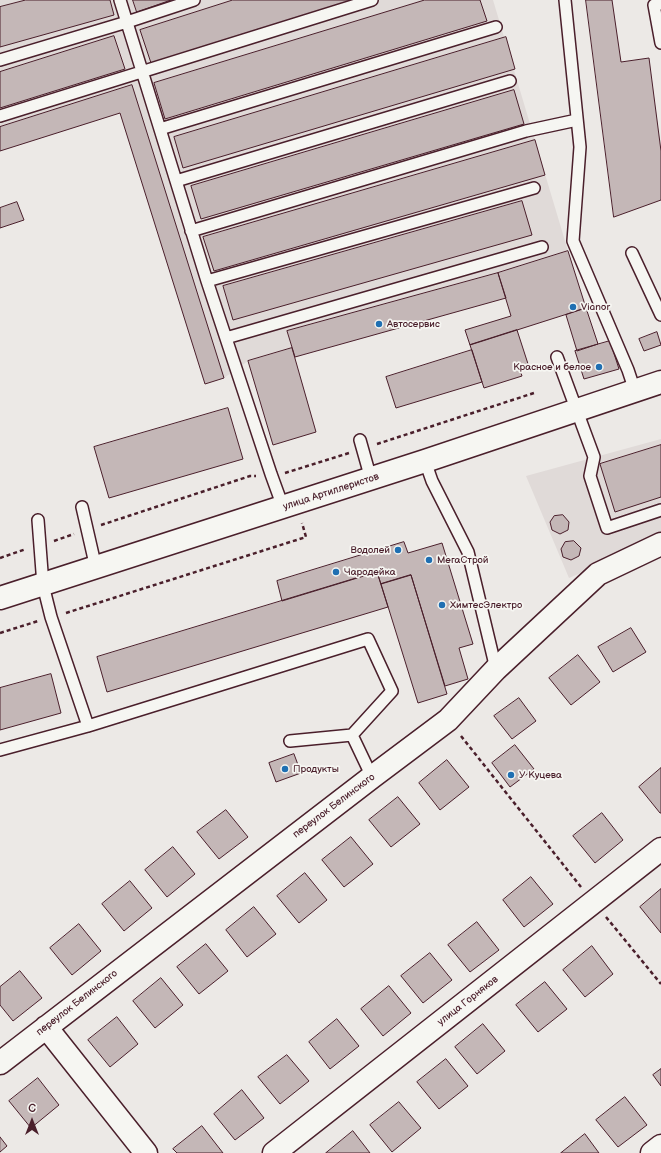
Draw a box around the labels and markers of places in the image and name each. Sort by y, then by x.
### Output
place label: Vianor [581,301,610,313]
marker: Vianor [568,302,578,312]
place label: Автосервис [387,318,440,330]
marker: Автосервис [374,319,384,329]
place label: Красное и белое [513,361,591,373]
marker: Красное и белое [594,362,604,372]
place label: Водолей [351,544,390,556]
marker: Водолей [393,545,403,555]
place label: МегаСтрой [437,554,488,566]
marker: МегаСтрой [424,555,434,565]
place label: Чародейка [344,566,396,578]
marker: Чародейка [331,567,341,577]
place label: ХимтесЭлектро [450,599,522,611]
marker: ХимтесЭлектро [437,600,447,610]
place label: Продукты [293,763,339,775]
marker: Продукты [280,764,290,774]
place label: У Куцева [519,769,562,781]
marker: У Куцева [506,770,516,780]

